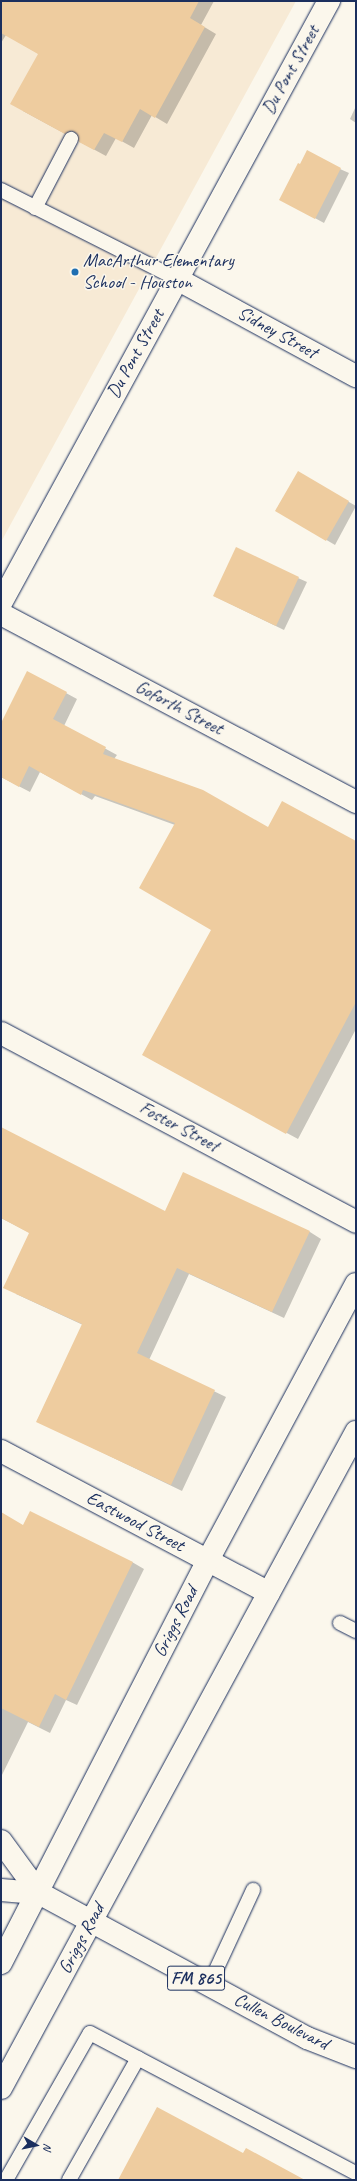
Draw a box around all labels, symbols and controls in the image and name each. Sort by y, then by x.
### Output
street label: Du Pont Street [257,21,325,119]
place label: MacArthur Elementary School - Houston [83,250,235,294]
marker: MacArthur Elementary School - Houston [70,267,80,277]
street label: Sidney Street [233,302,321,364]
street label: Du Pont Street [102,305,170,403]
street label: Goforth Street [131,675,227,741]
street label: Foster Street [135,1097,223,1157]
street label: Eastwood Street [82,1487,188,1557]
street label: Griggs Road [149,1583,203,1661]
street label: Griggs Road [54,1900,110,1978]
road number: FM 865 [167,1962,225,1994]
street label: Cullen Boulevard [230,1988,332,2056]
north arrow [16,2125,56,2165]
text: N [40,2142,55,2151]

